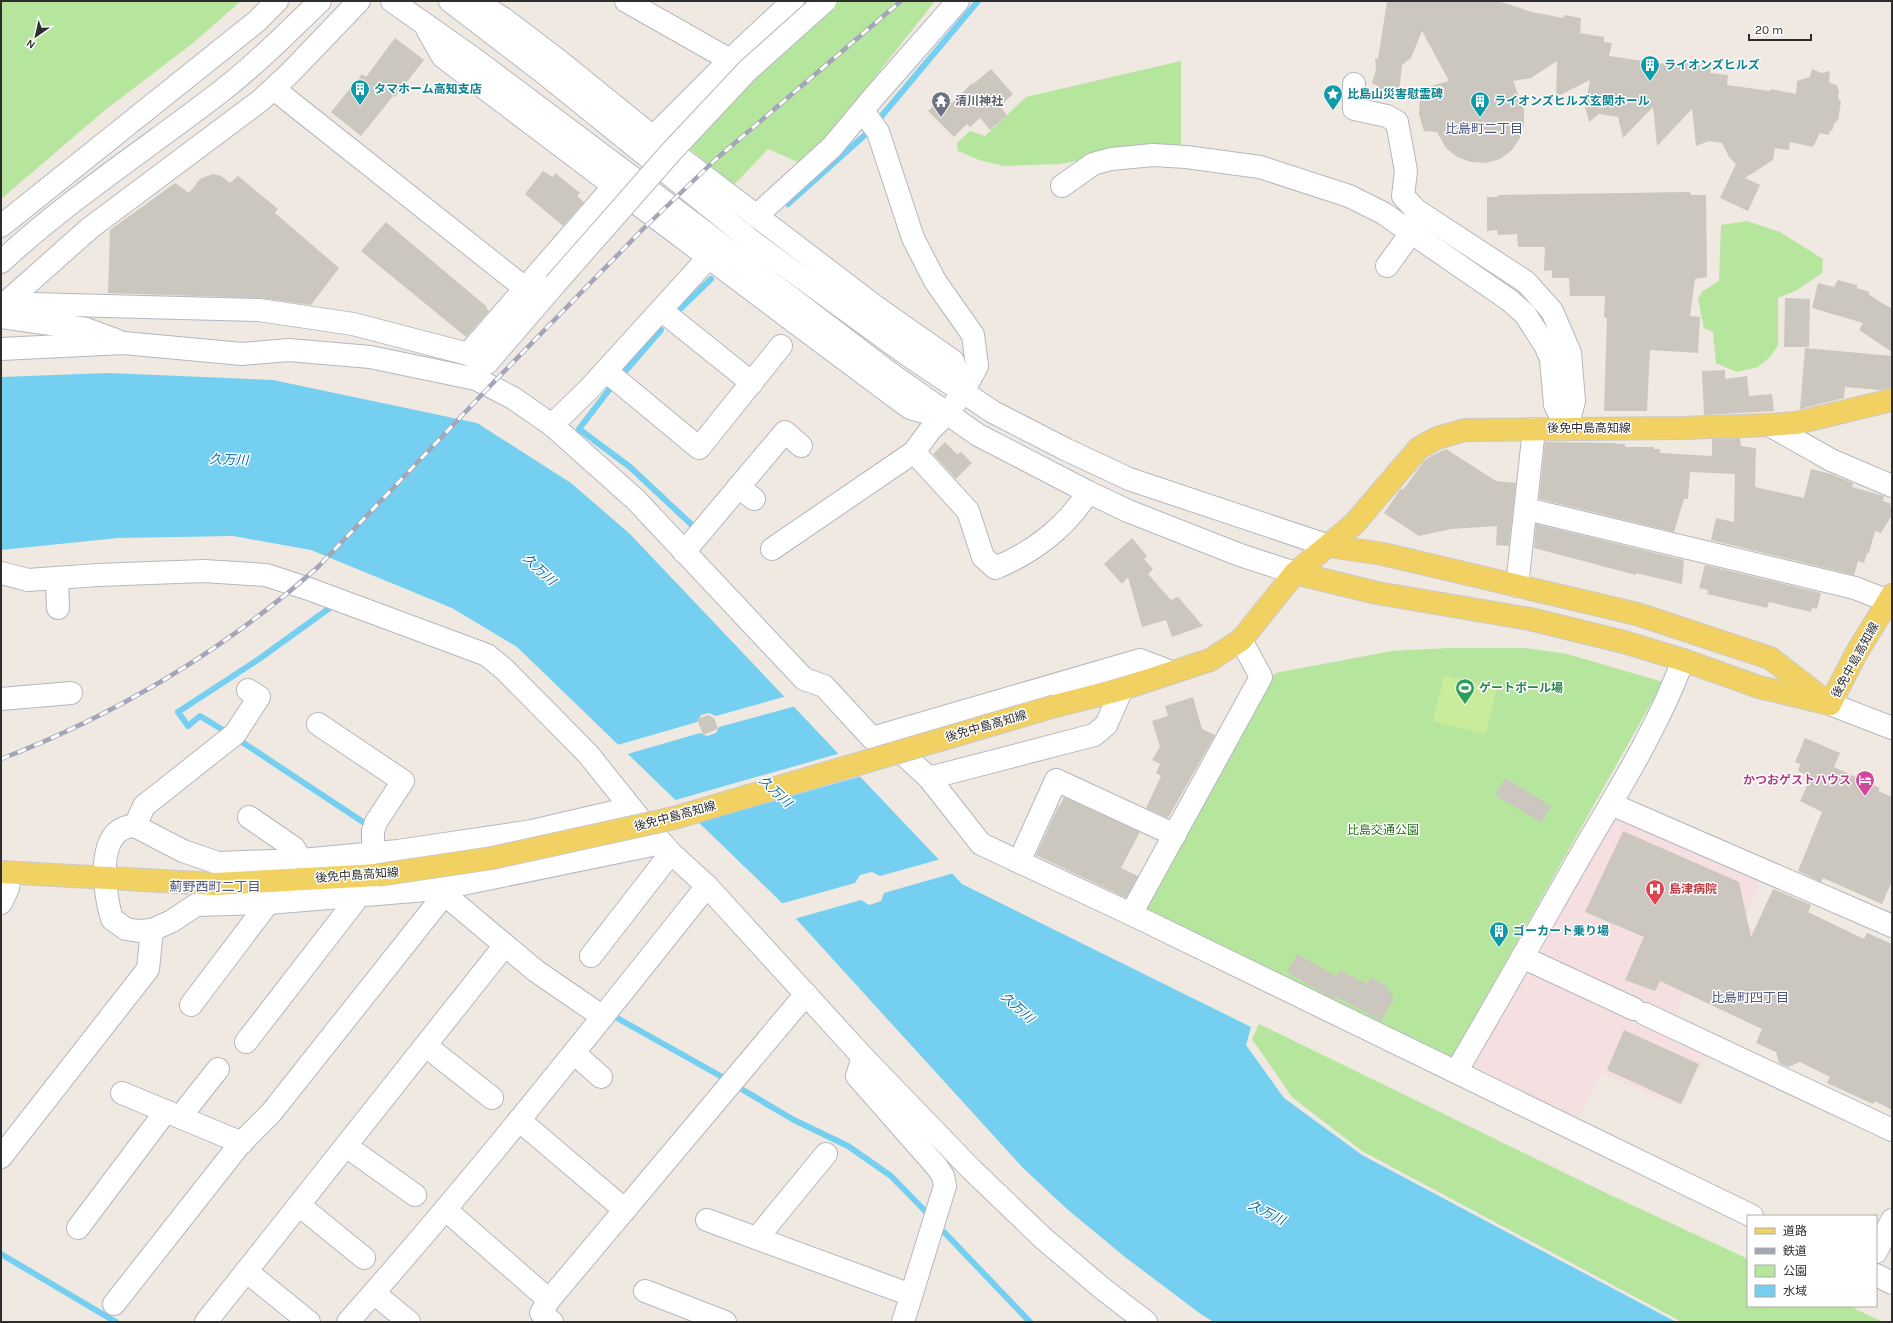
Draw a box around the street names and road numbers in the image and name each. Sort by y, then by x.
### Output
street label: 後免中島高知線 [1547,421,1631,435]
street label: 後免中島高知線 [1829,620,1881,700]
street label: 後免中島高知線 [944,708,1028,744]
street label: 後免中島高知線 [633,798,717,834]
street label: 後免中島高知線 [315,865,399,885]

